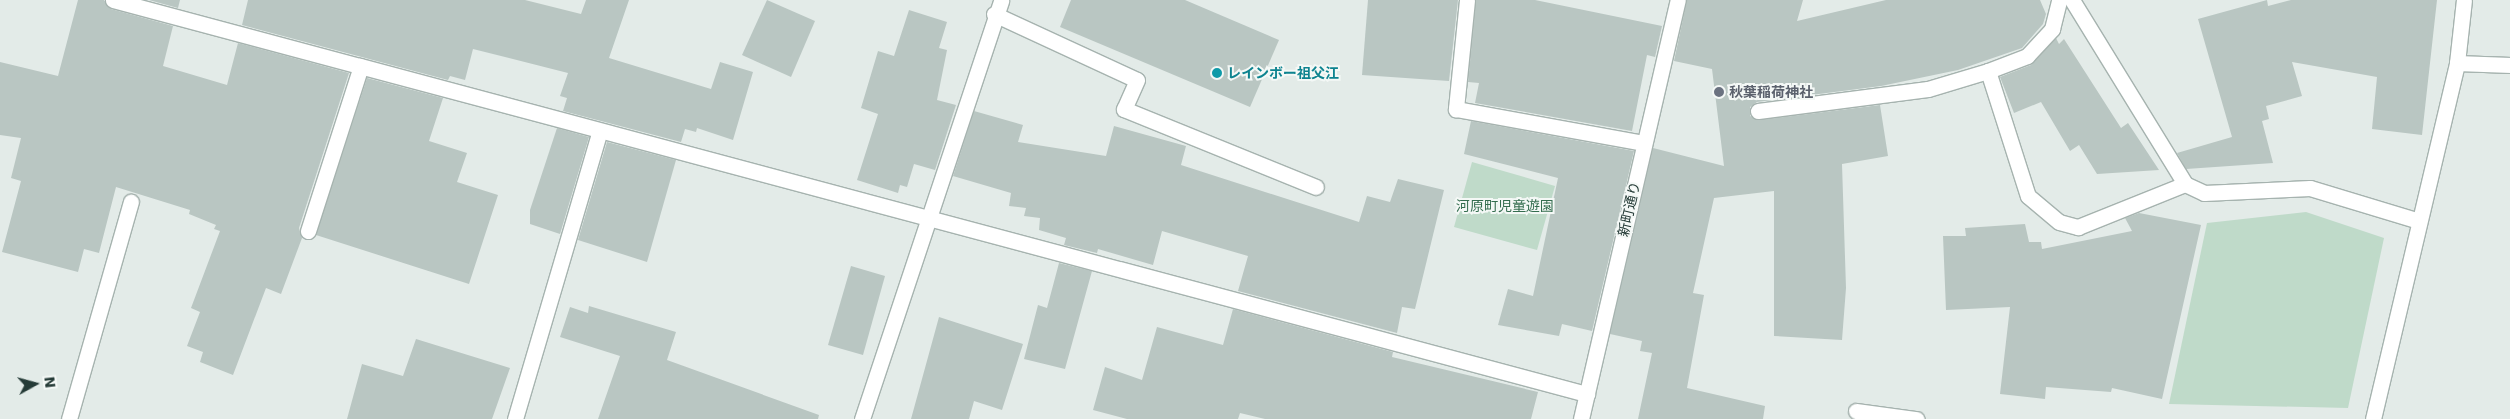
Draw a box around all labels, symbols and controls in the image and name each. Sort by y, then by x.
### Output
place label: レインボー祖父江 [1227,65,1339,81]
marker: レインボー祖父江 [1211,67,1223,79]
place label: 秋葉稲荷神社 [1729,84,1813,100]
marker: 秋葉稲荷神社 [1713,86,1725,98]
street label: 新町通り [1615,180,1643,238]
park label: 河原町児童遊園 [1456,198,1554,214]
north arrow [10,359,60,409]
text: N [41,375,59,389]

